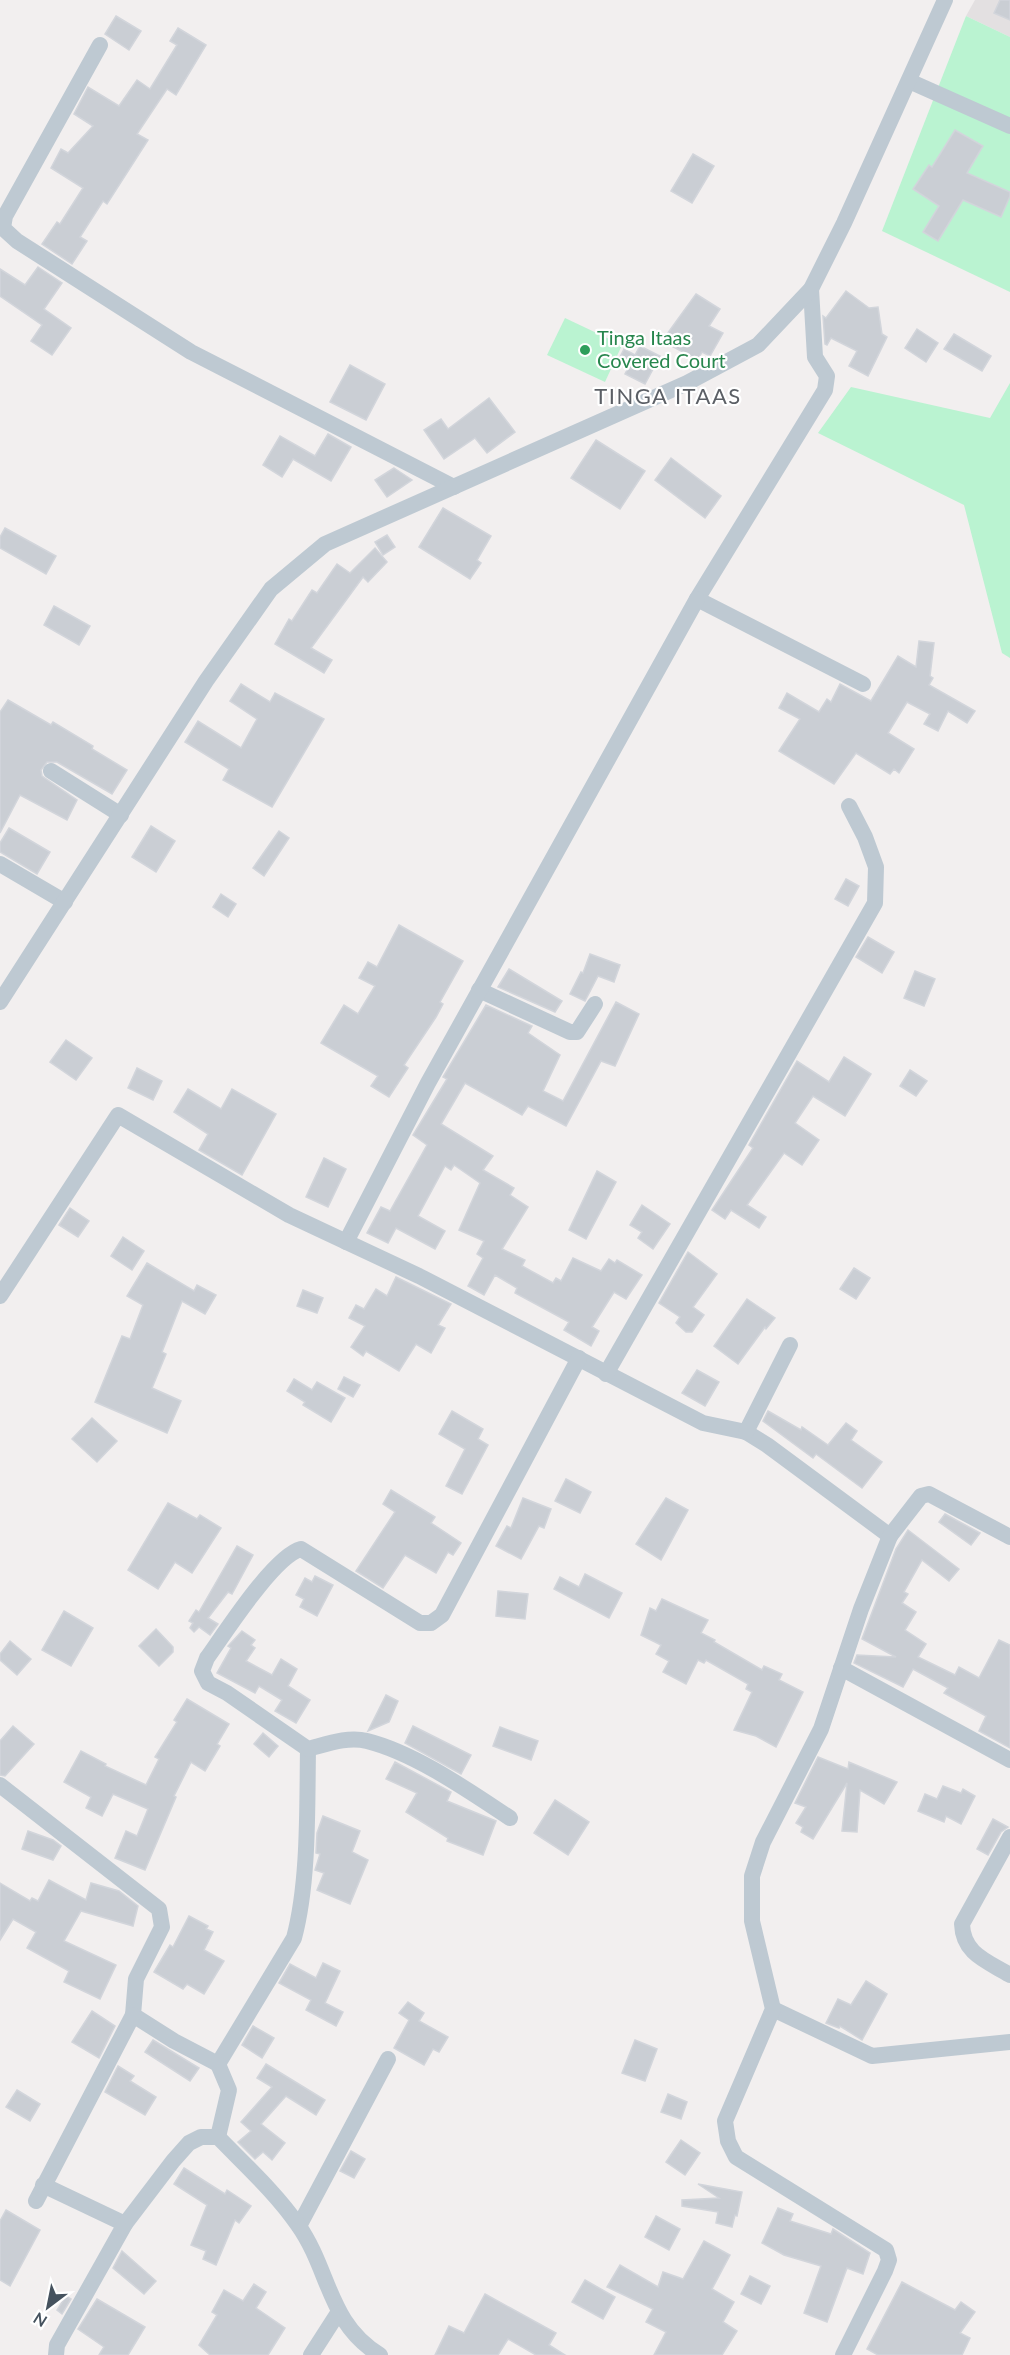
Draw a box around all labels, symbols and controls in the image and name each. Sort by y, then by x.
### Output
place label: Tinga Itaas Covered Court [597,325,726,372]
marker: Tinga Itaas Covered Court [578,343,592,357]
district label: TINGA ITAAS [594,382,742,409]
north arrow [18,2277,78,2337]
text: N [30,2309,50,2331]

